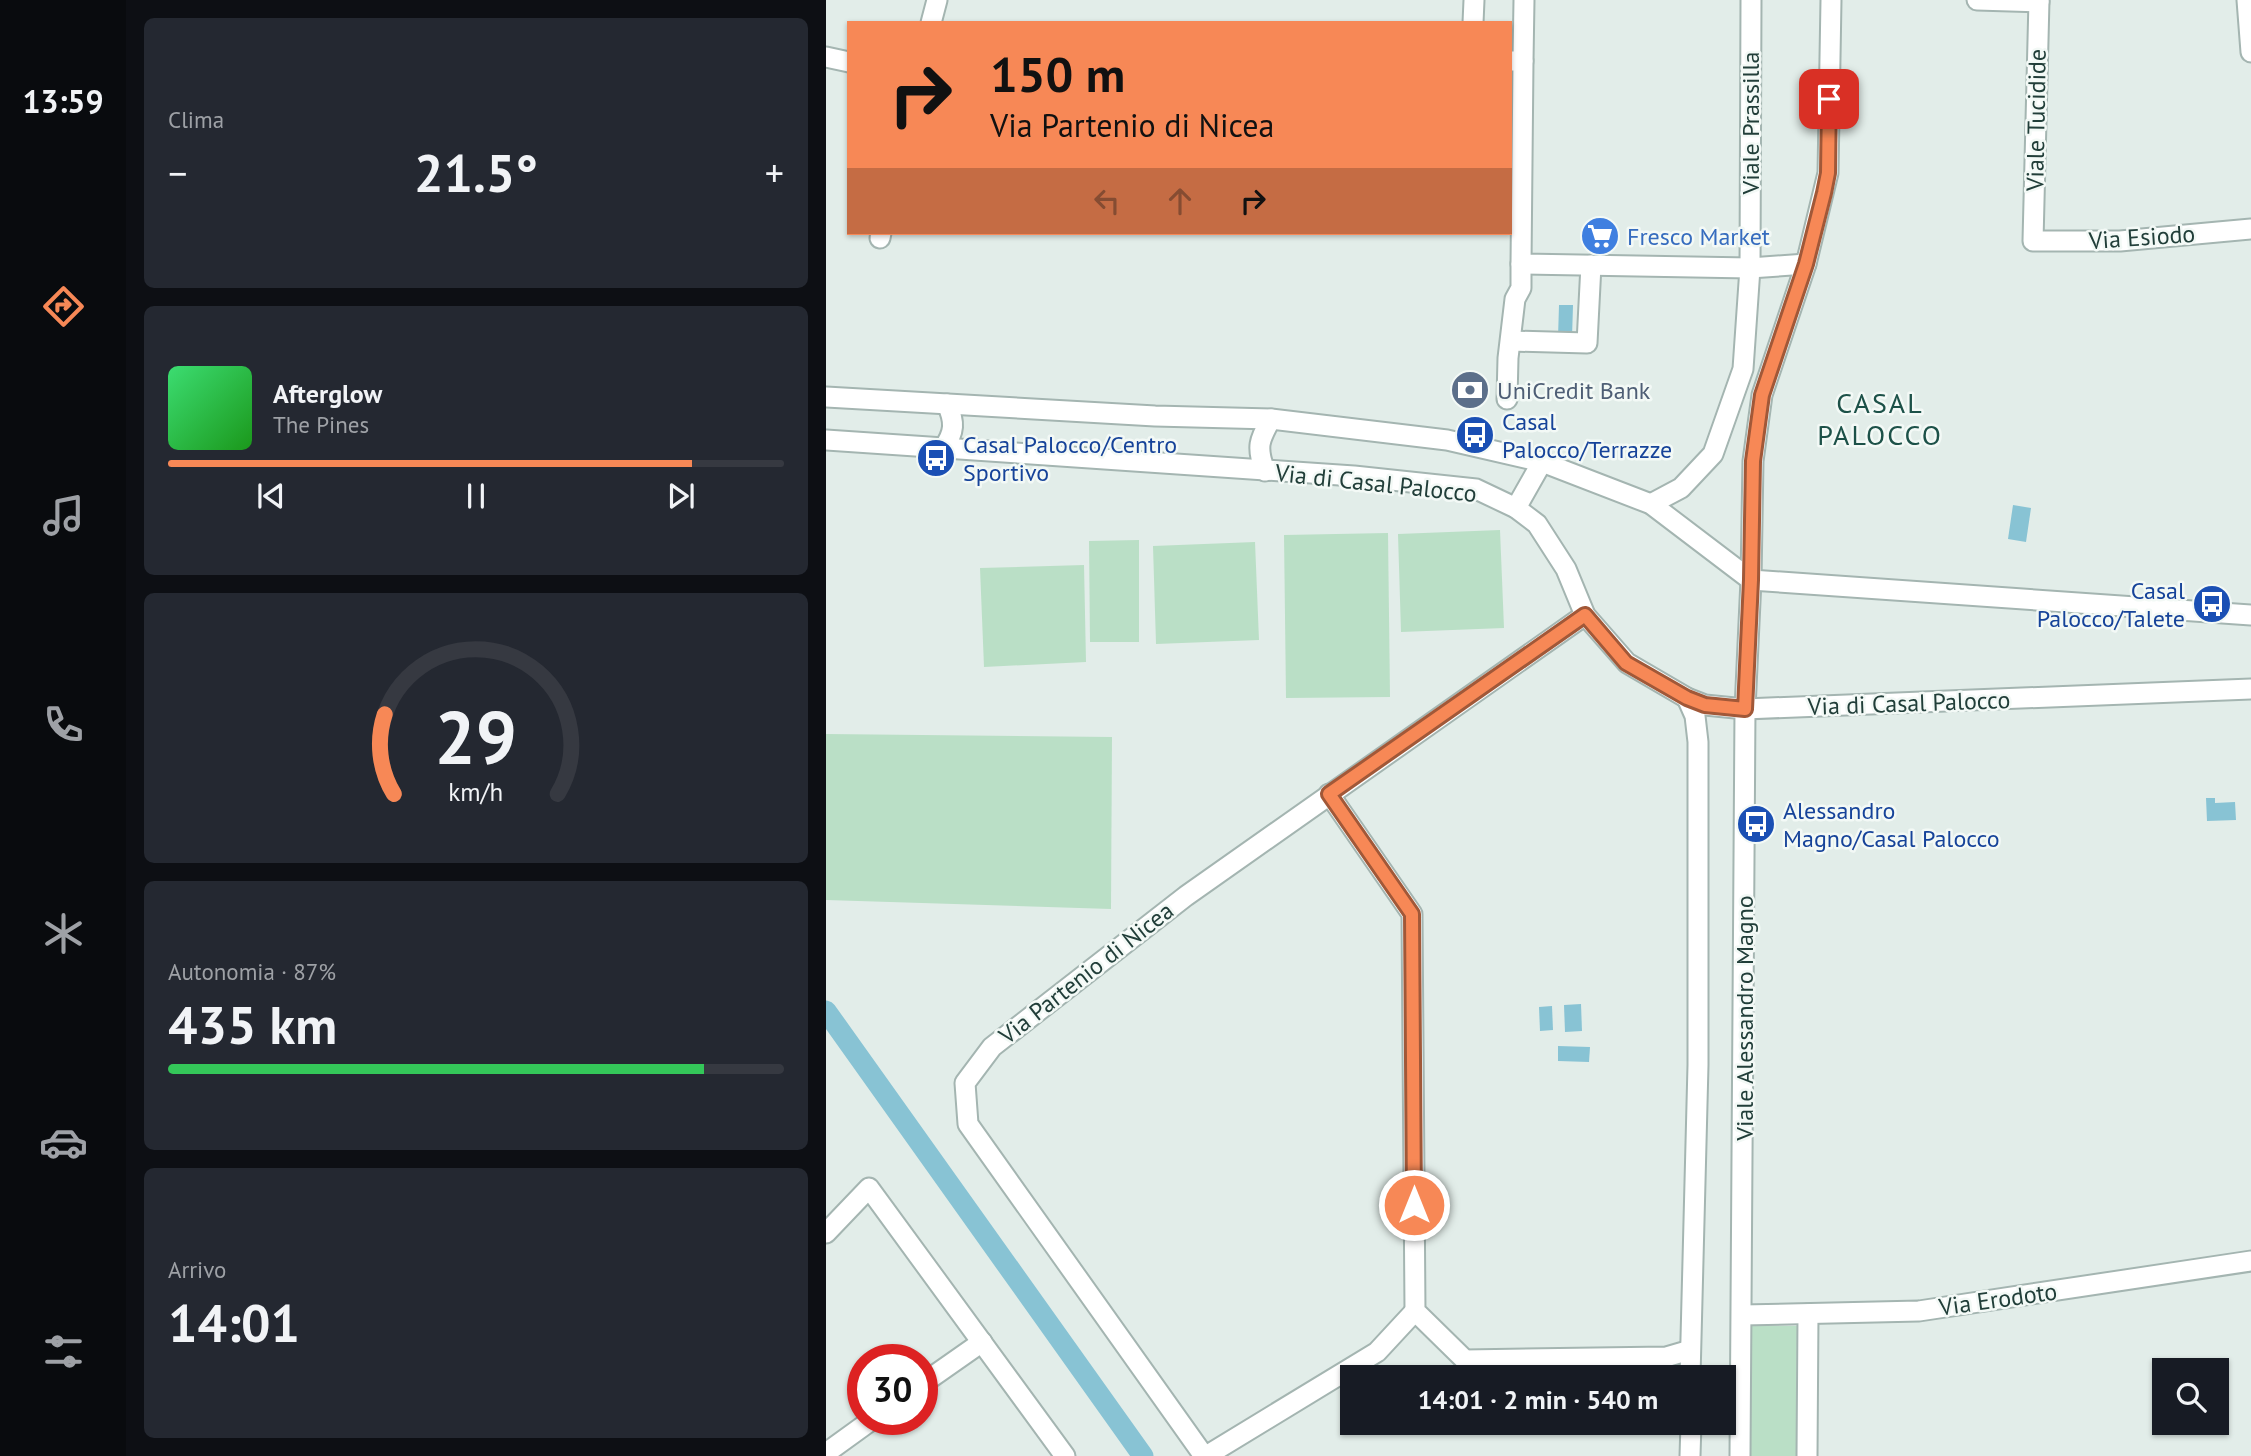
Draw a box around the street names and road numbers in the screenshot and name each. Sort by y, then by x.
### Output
street label: Viale Tucidide [2019,49,2053,192]
street label: Viale Prassilla [1735,52,1766,195]
street label: Via Esiodo [2087,218,2196,256]
street label: Via di Casal Palocco [1273,457,1478,509]
street label: Via di Casal Palocco [1806,684,2011,722]
street label: Via Partenio di Nicea [992,895,1180,1052]
street label: Viale Alessandro Magno [1729,895,1760,1142]
street label: Via Erodoto [1936,1275,2059,1323]

